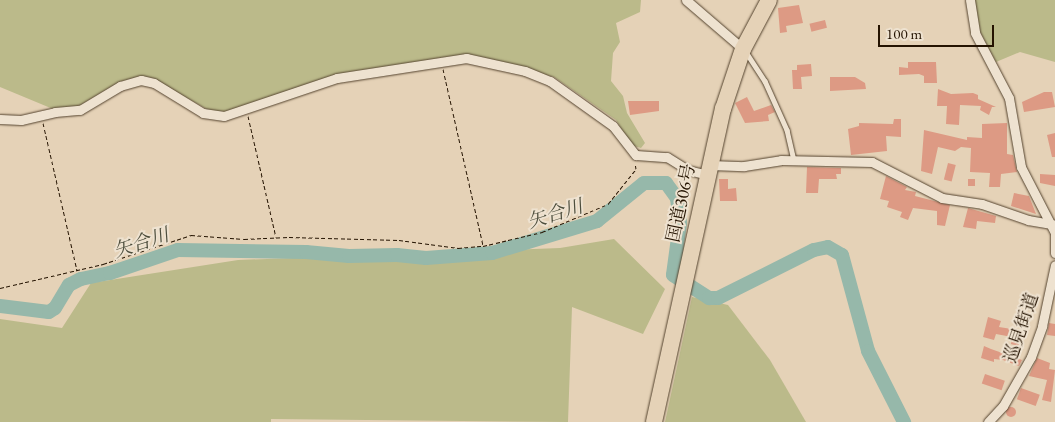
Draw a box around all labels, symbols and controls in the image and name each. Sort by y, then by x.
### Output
scale bar [880,15,996,47]
text: 100 m [886,24,922,43]
street label: 国道306号 [662,162,700,244]
water label: 矢合川 [524,195,586,233]
water label: 矢合川 [110,223,172,263]
street label: 巡見街道 [999,290,1043,366]

